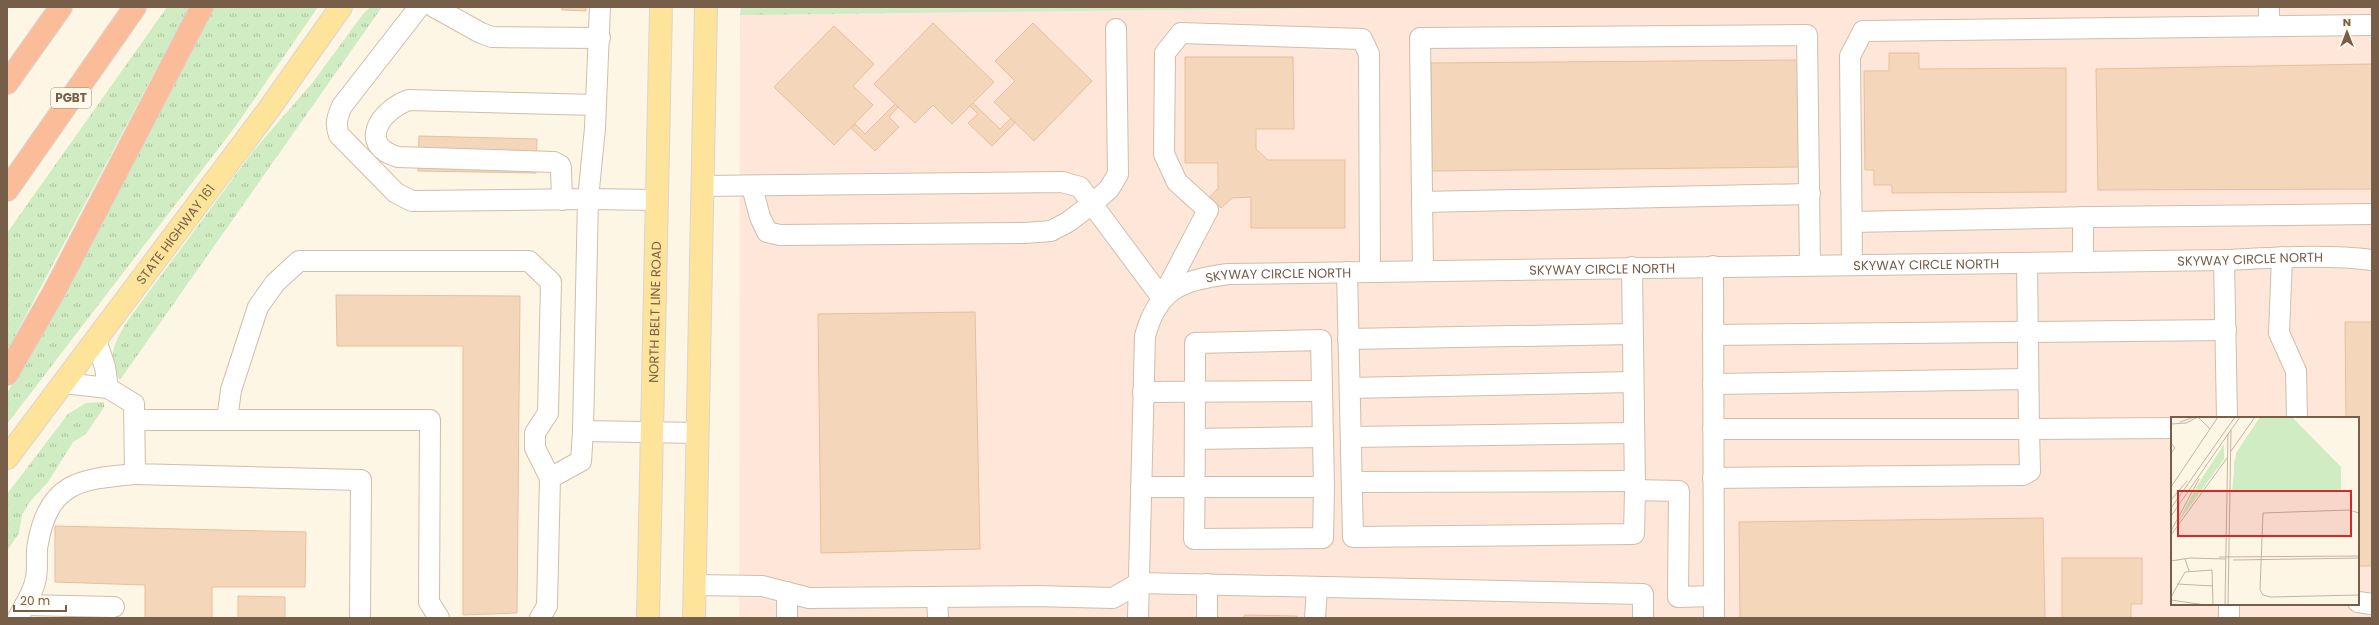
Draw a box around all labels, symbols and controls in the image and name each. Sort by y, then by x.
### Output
north arrow [2327,12,2367,52]
text: N [2343,14,2351,30]
road number: PGBT [51,88,91,108]
street label: STATE HIGHWAY 161 [132,180,219,289]
street label: NORTH BELT LINE ROAD [644,241,666,383]
street label: SKYWAY CIRCLE NORTH [2177,248,2323,271]
street label: SKYWAY CIRCLE NORTH [1853,254,1999,275]
street label: SKYWAY CIRCLE NORTH [1529,259,1675,280]
street label: SKYWAY CIRCLE NORTH [1204,263,1351,288]
inset map [2171,417,2359,605]
scale bar [14,587,66,613]
text: 20 m [20,592,50,609]

